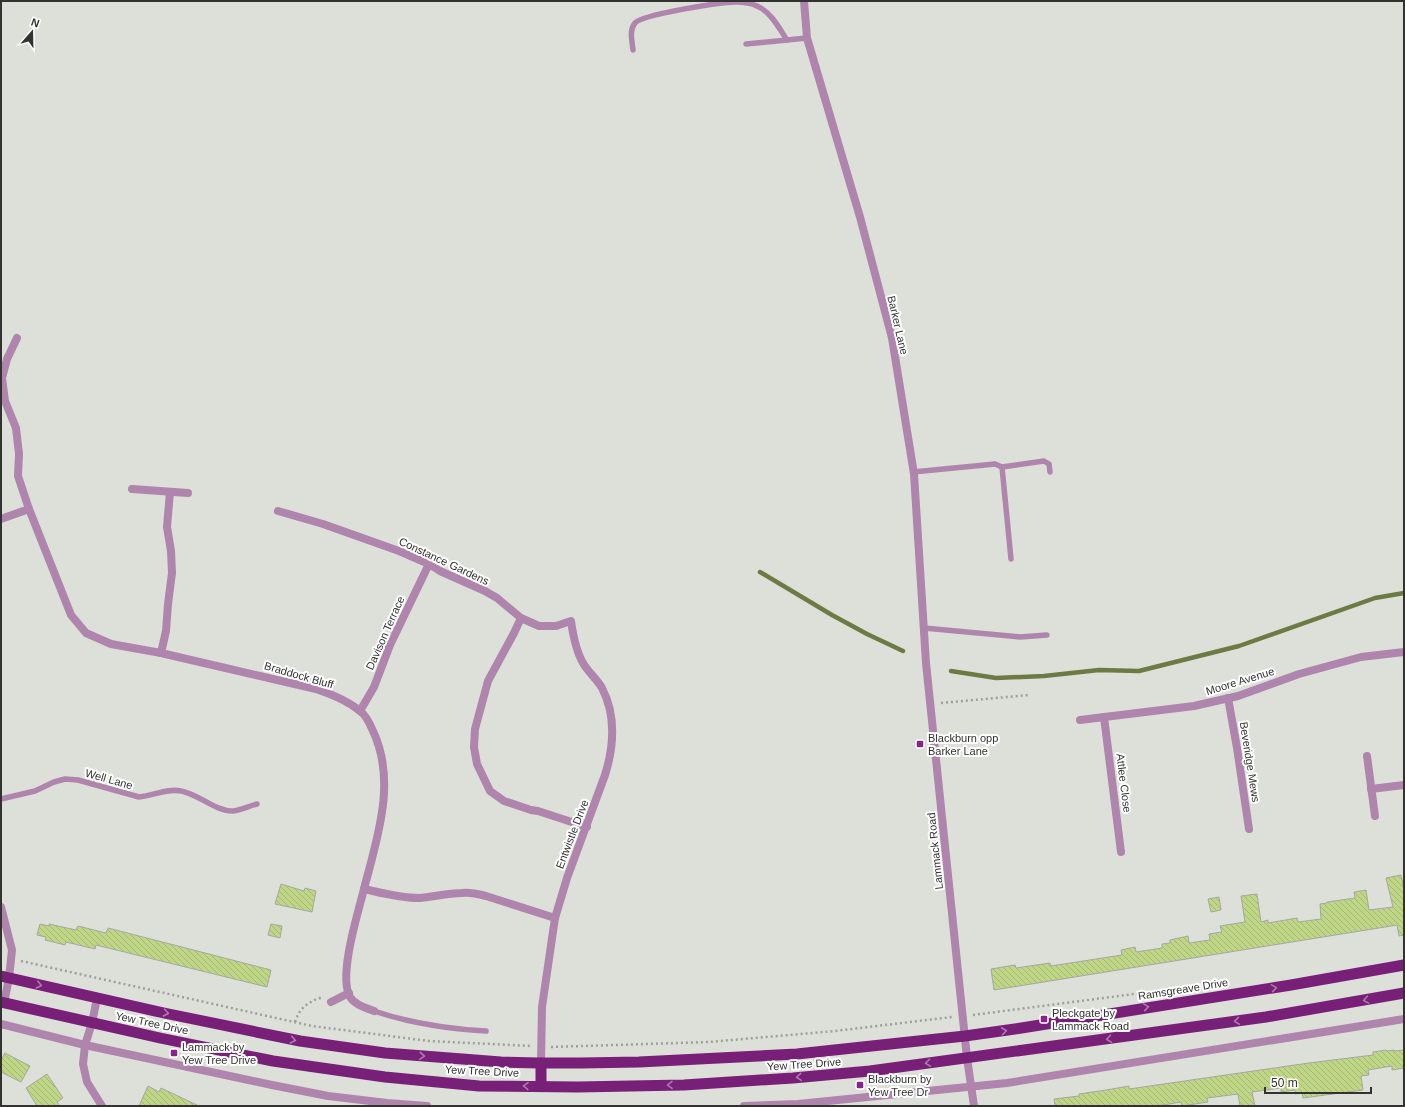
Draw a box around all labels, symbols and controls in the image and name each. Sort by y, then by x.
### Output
north arrow [12,12,52,52]
text: N [30,16,41,30]
street label: Barker Lane [885,294,911,356]
street label: Constance Gardens [397,535,491,587]
street label: Davison Terrace [363,594,407,672]
street label: Braddock Bluff [263,659,336,691]
street label: Moore Avenue [1204,665,1276,697]
street label: Beveridge Mews [1238,721,1262,804]
place label: Blackburn opp Barker Lane [928,732,998,757]
marker: Blackburn opp Barker Lane [915,739,925,749]
street label: Attlee Close [1114,753,1134,813]
street label: Well Lane [84,767,134,791]
street label: Entwistle Drive [553,798,591,870]
street label: Lammack Road [925,812,945,890]
street label: Ramsgreave Drive [1137,976,1229,1002]
one-way arrow [36,980,42,988]
one-way arrow [1271,984,1277,993]
one-way arrow [1362,995,1369,1004]
one-way arrow [1143,1004,1149,1012]
place label: Pleckgate by Lammack Road [1052,1007,1129,1032]
one-way arrow [163,1008,169,1017]
street label: Yew Tree Drive [114,1009,190,1037]
marker: Pleckgate by Lammack Road [1039,1014,1049,1024]
one-way arrow [1234,1016,1240,1025]
one-way arrow [1001,1027,1007,1036]
one-way arrow [1105,1034,1112,1043]
one-way arrow [290,1035,296,1043]
place label: Lammack by Yew Tree Drive [182,1041,256,1066]
marker: Lammack by Yew Tree Drive [169,1048,179,1058]
one-way arrow [419,1052,425,1061]
street label: Yew Tree Drive [767,1055,841,1073]
one-way arrow [925,1058,932,1067]
street label: Yew Tree Drive [445,1063,519,1079]
scale bar [1265,1069,1371,1095]
one-way arrow [796,1073,802,1082]
place label: Blackburn by Yew Tree Dr [868,1073,932,1098]
text: 50 m [1271,1076,1298,1090]
marker: Blackburn by Yew Tree Dr [855,1080,865,1090]
one-way arrow [667,1081,673,1089]
one-way arrow [523,1082,529,1090]

